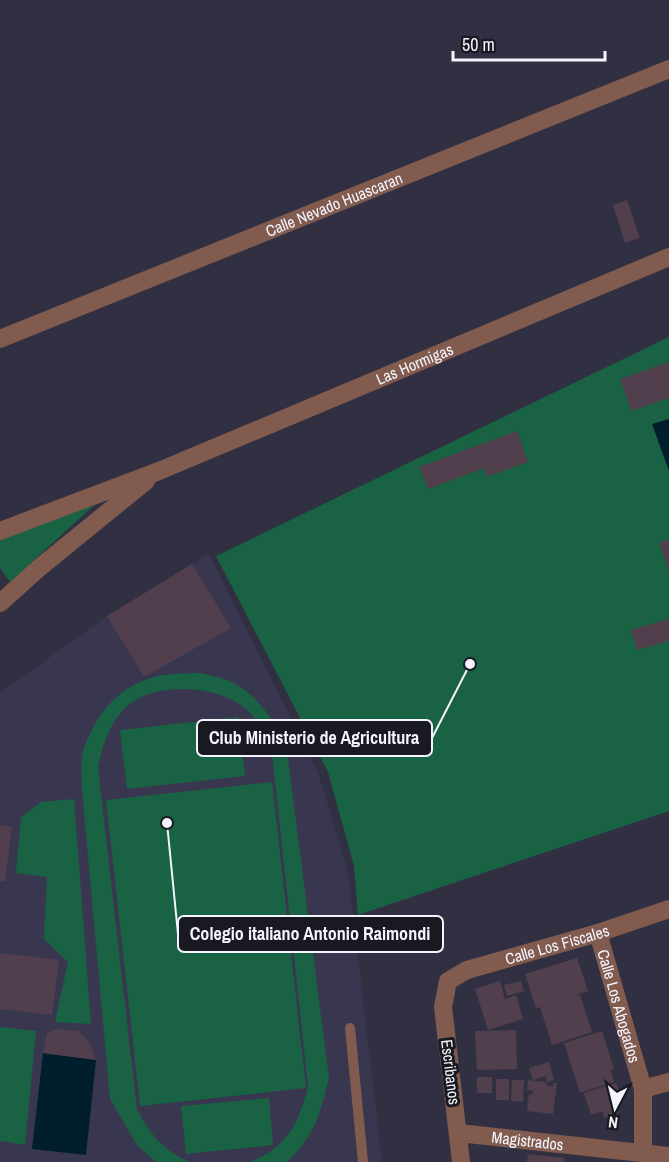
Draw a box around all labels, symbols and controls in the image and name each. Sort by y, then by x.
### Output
scale bar [453,24,604,62]
text: 50 m [462,32,495,57]
street label: Calle Nevado Huascaran [262,167,406,242]
street label: Las Hormigas [373,338,456,390]
callout: Club Ministerio de Agricultura [197,720,432,756]
text: Club Ministerio de Agricultura [209,725,420,750]
callout: Colegio italiano Antonio Raimondi [178,916,443,952]
street label: Calle Los Fiscales [502,919,612,970]
text: Colegio italiano Antonio Raimondi [190,921,430,946]
street label: Calle Los Abogados [592,947,646,1065]
street label: Escribanos [436,1038,466,1106]
north arrow [585,1078,645,1138]
text: N [607,1111,619,1134]
street label: Magistrados [490,1126,565,1155]

